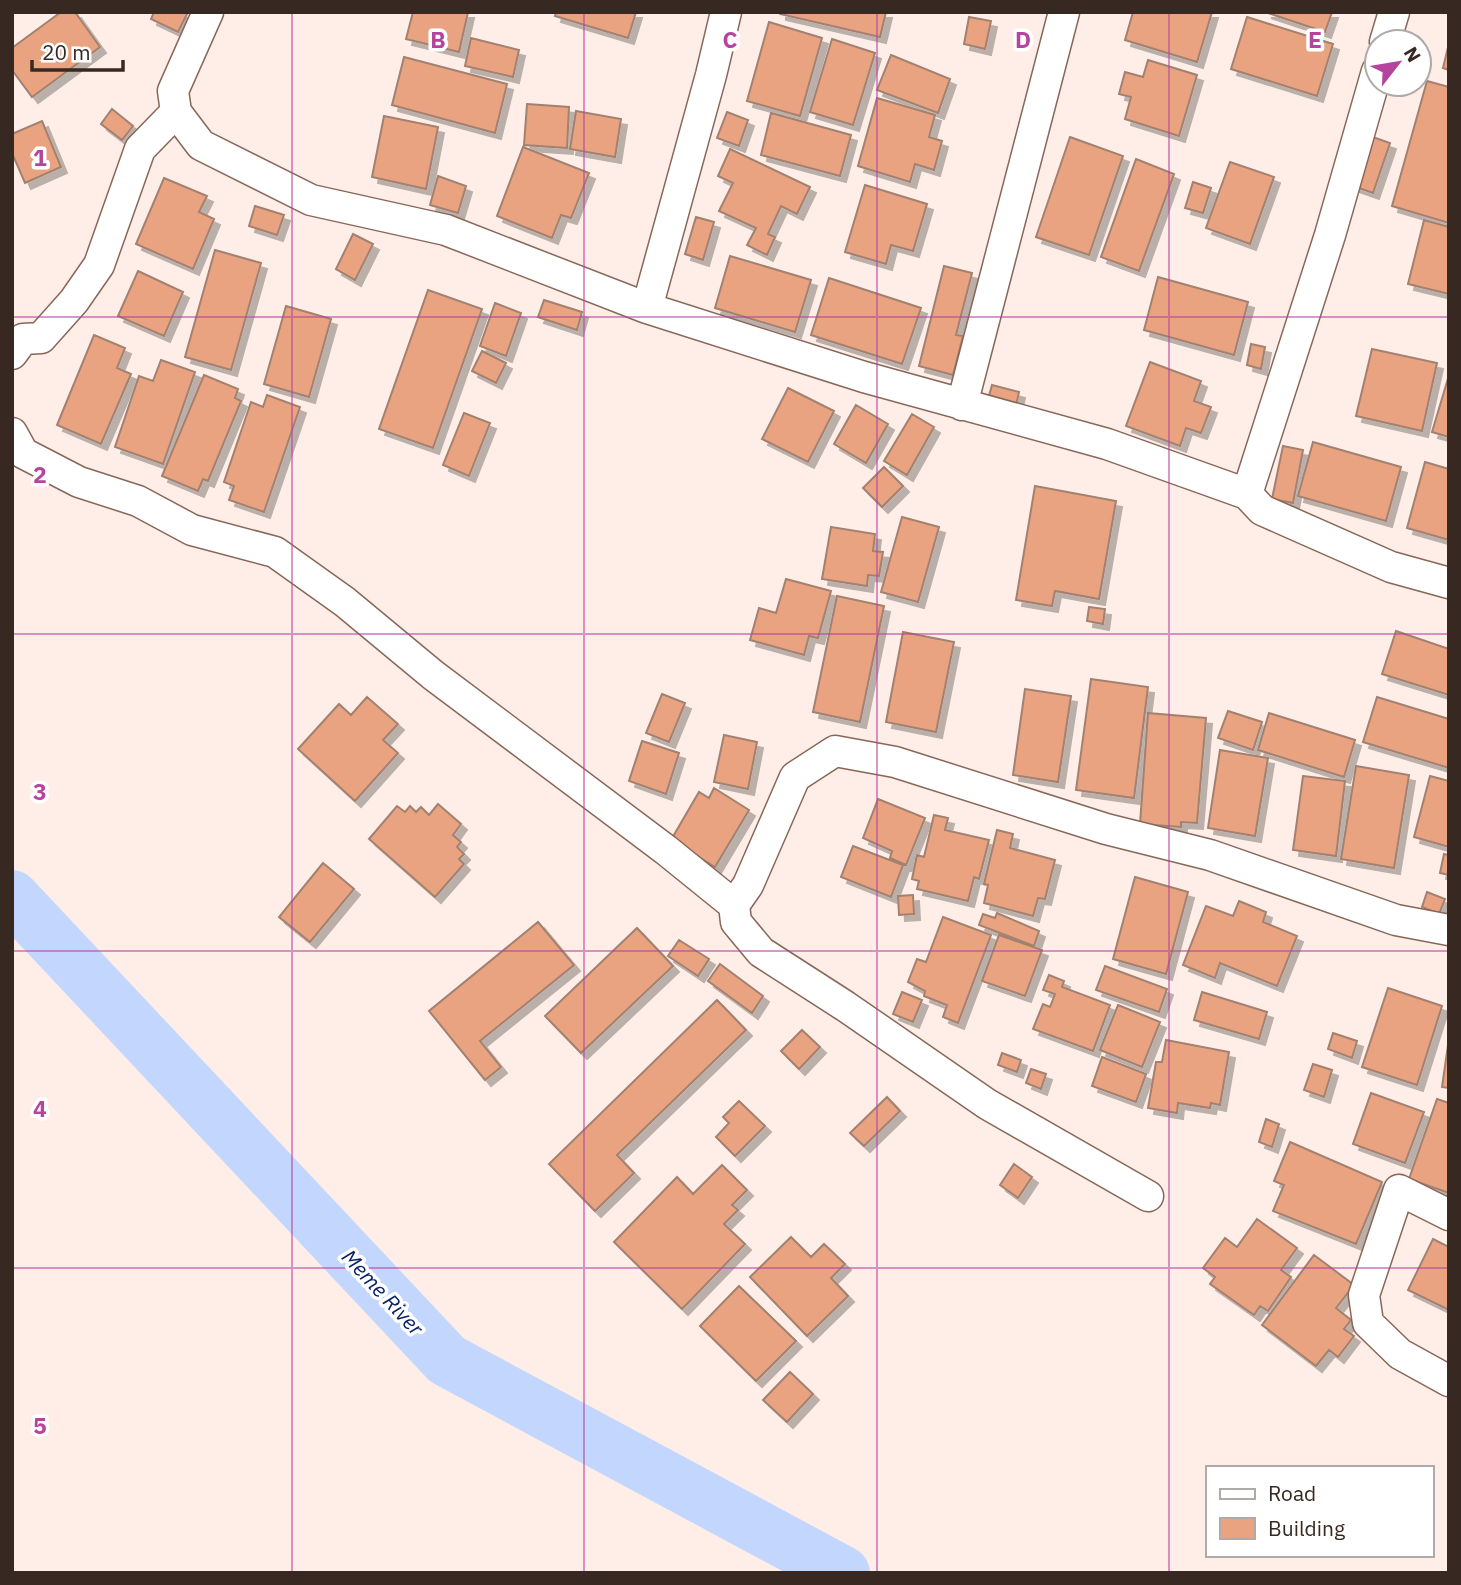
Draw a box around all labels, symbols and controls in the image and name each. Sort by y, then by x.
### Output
text: B [430,24,446,54]
text: C [723,24,738,54]
text: D [1015,24,1031,54]
text: E [1308,24,1322,54]
scale bar [32,28,122,72]
north arrow [1363,28,1433,98]
text: 20 m [42,38,91,66]
text: N [1399,42,1426,66]
text: 1 [33,142,47,172]
text: 2 [33,459,47,489]
text: 3 [33,776,47,806]
text: 4 [33,1093,47,1123]
water label: Meme River [336,1243,431,1342]
text: 5 [33,1410,47,1440]
legend [1206,1466,1433,1557]
text: Road [1268,1479,1316,1507]
text: Building [1268,1514,1345,1542]

